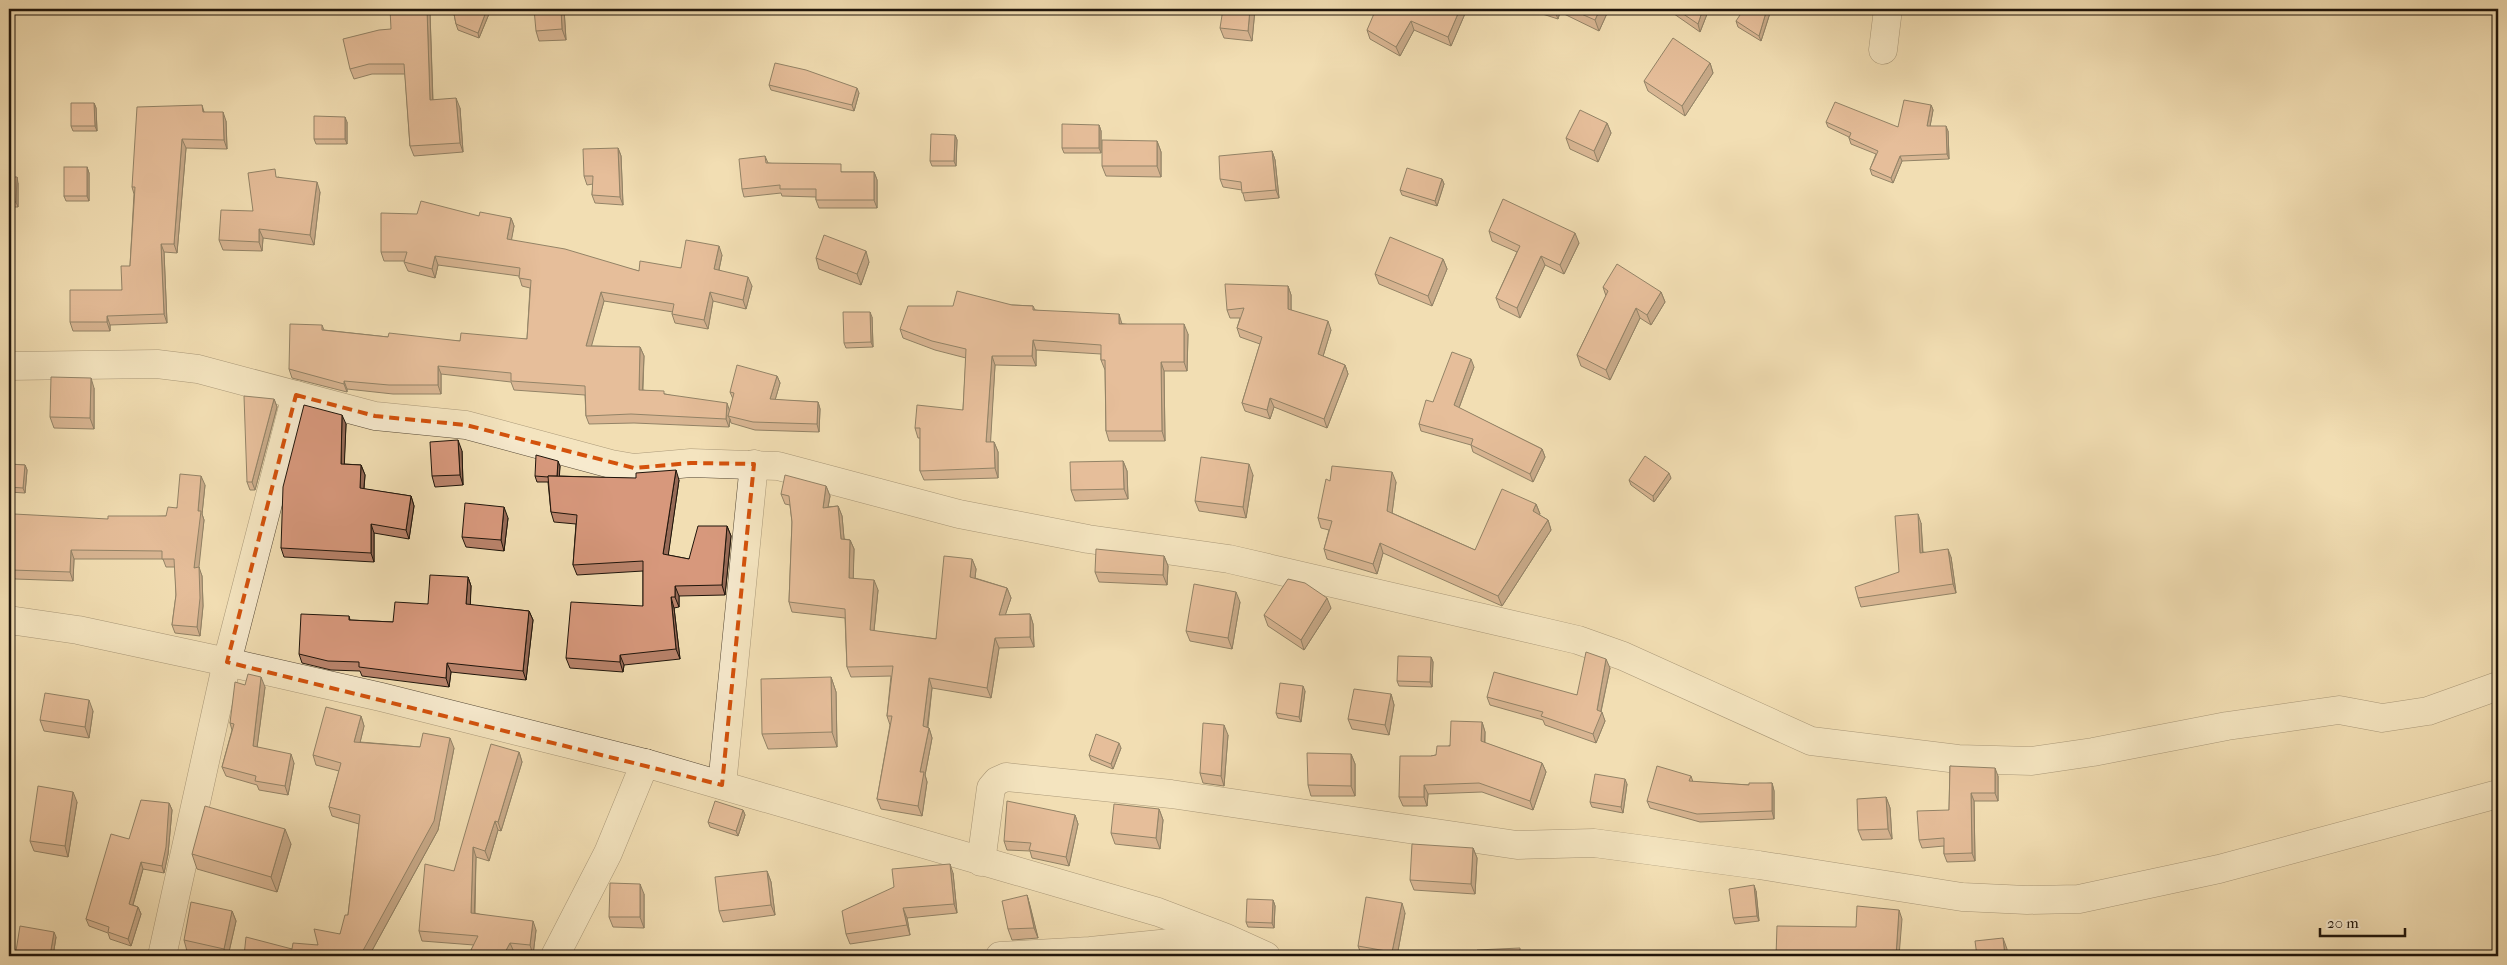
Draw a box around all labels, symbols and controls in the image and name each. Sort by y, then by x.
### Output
scale bar [2320,905,2404,937]
text: 20 m [2327,914,2359,932]

